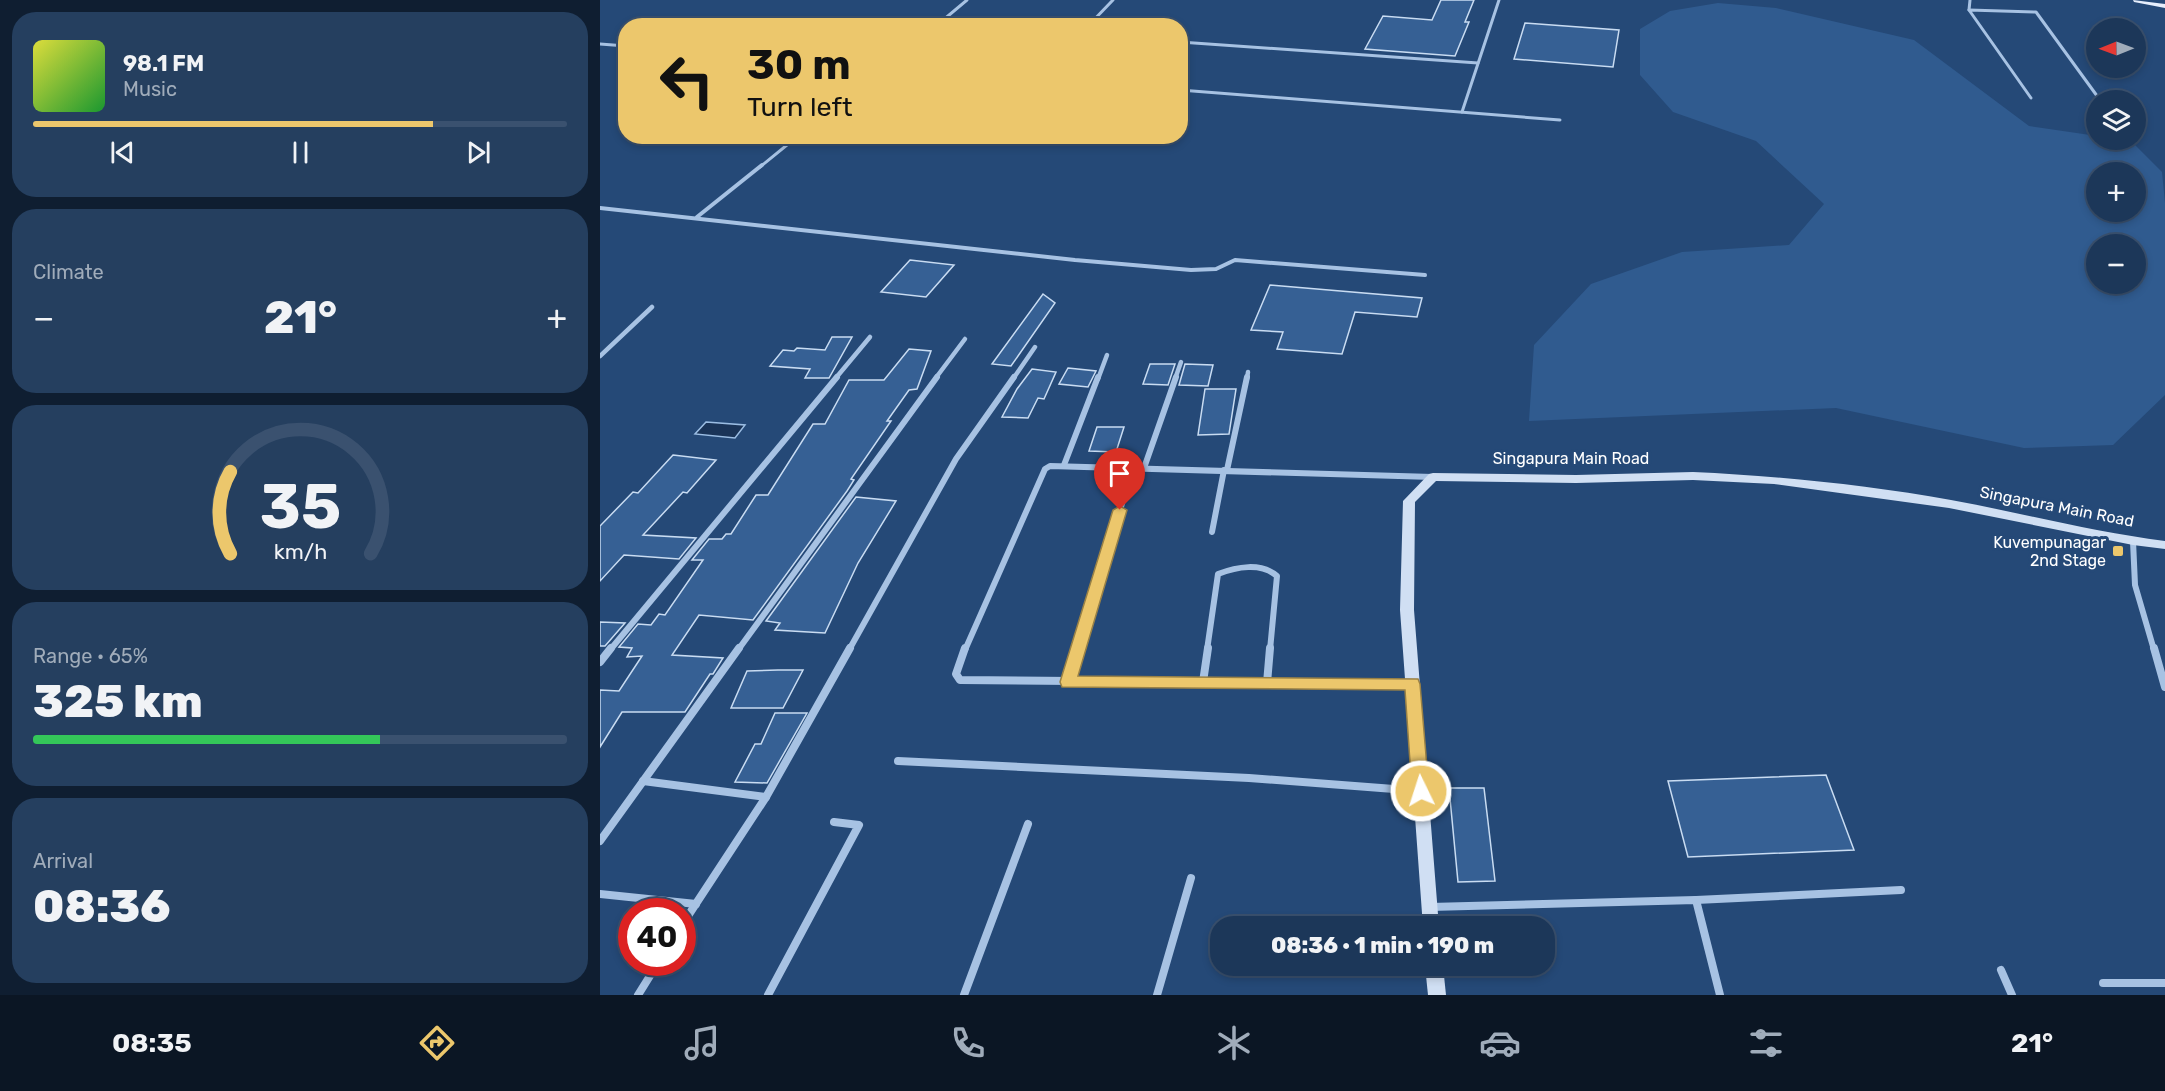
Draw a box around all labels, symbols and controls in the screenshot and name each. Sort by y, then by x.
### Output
north arrow [2086,18,2146,78]
map controls [2086,18,2146,294]
text: 30 m [747,40,851,90]
icon: left [648,42,726,120]
text: 98.1 FM [123,50,204,77]
text: Music [123,77,177,101]
button: layers [2086,90,2146,150]
text: Turn left [747,91,852,123]
icon: previous [106,136,139,169]
icon: pause [284,136,317,169]
icon: next [462,136,495,169]
button: + [2086,162,2146,222]
button: − [2086,234,2146,294]
text: Climate [33,260,104,284]
text: 21° [264,291,337,344]
text: − [33,298,54,337]
text: + [546,298,567,337]
pin [1094,448,1145,510]
street label: Singapura Main Road [1493,449,1649,468]
icon: arrive [1103,457,1136,490]
text: 35 [259,471,341,545]
street label: Singapura Main Road [1978,482,2136,531]
place label: Kuvempunagar 2nd Stage [1993,533,2106,570]
text: km/h [273,540,327,565]
marker: Kuvempunagar 2nd Stage [2111,544,2125,558]
text: Range · 65% [33,644,148,668]
text: 325 km [33,675,203,728]
position arrow [1389,759,1453,823]
text: Arrival [33,849,93,873]
text: 08:36 [33,880,170,933]
speed limit sign: 40 [618,898,696,976]
text: 08:36 · 1 min · 190 m [1271,932,1494,959]
icon: directions [416,1022,458,1064]
icon: music [681,1022,723,1064]
icon: phone [947,1022,989,1064]
icon: climate [1213,1022,1255,1064]
icon: car [1479,1022,1521,1064]
icon: filters [1745,1022,1787,1064]
text: 08:35 [112,1027,192,1059]
text: 21° [2011,1027,2053,1059]

